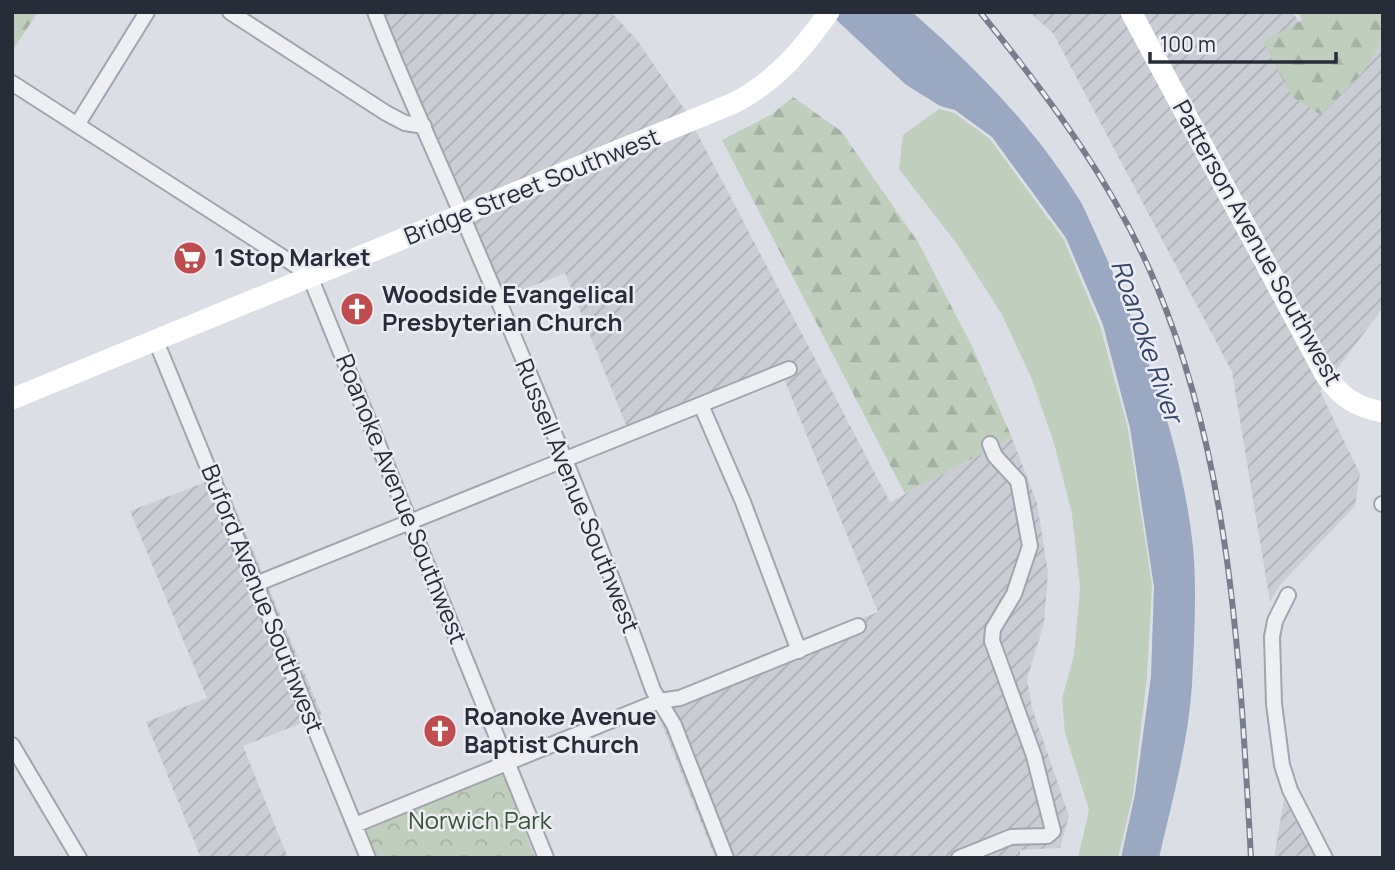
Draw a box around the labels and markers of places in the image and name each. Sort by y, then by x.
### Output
supermarket icon: 1 Stop Market [171,239,209,277]
place label: 1 Stop Market [214,240,371,273]
place label: Woodside Evangelical Presbyterian Church [382,277,635,338]
church icon: Woodside Evangelical Presbyterian Church [338,290,376,328]
place label: Roanoke Avenue Baptist Church [464,699,657,760]
church icon: Roanoke Avenue Baptist Church [421,712,459,750]

